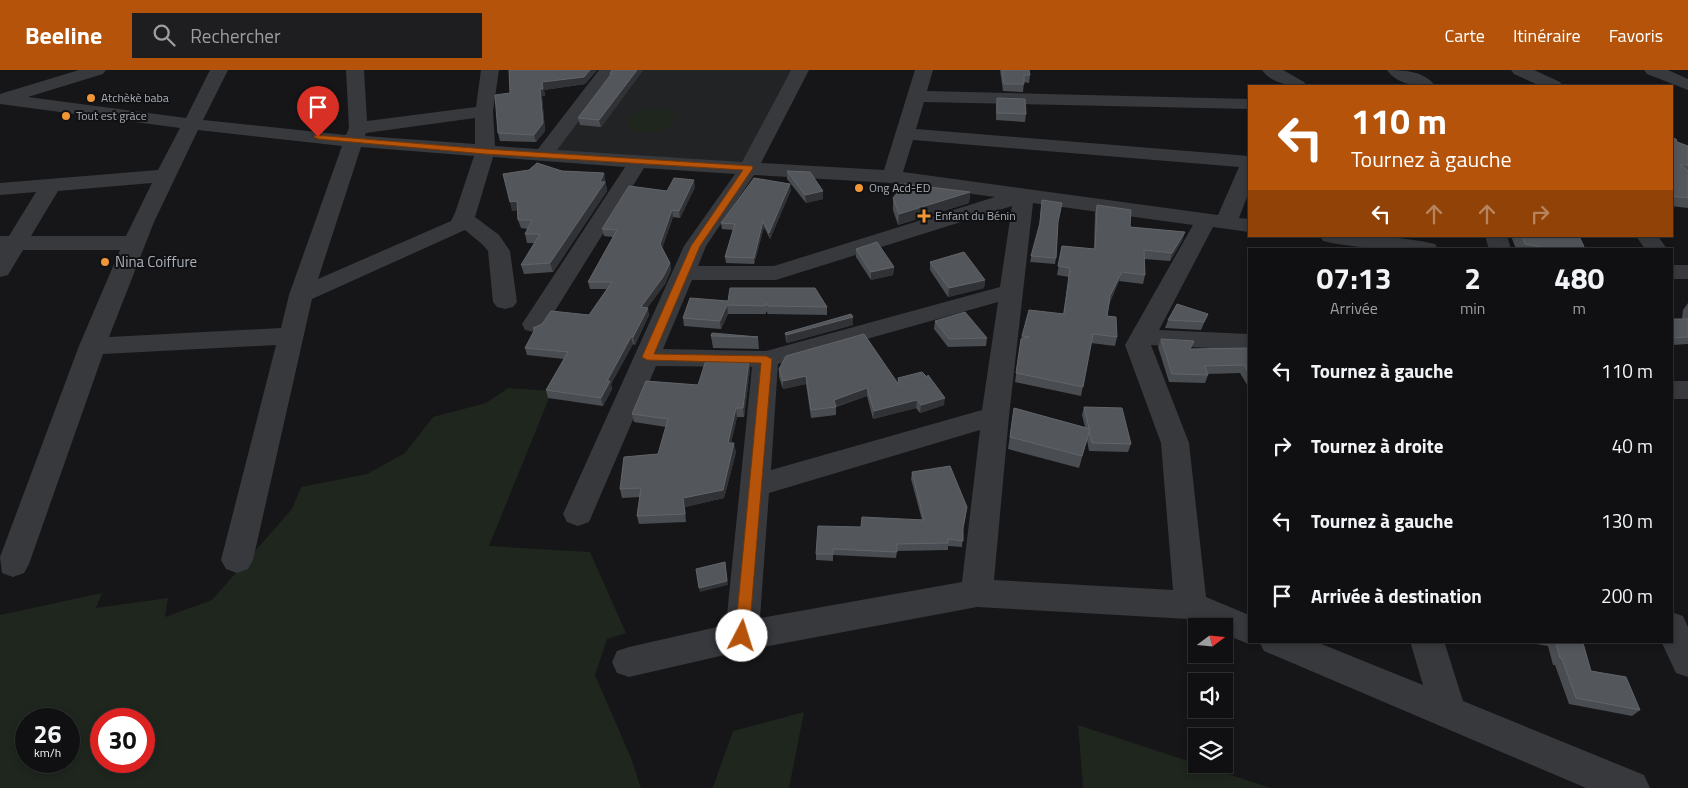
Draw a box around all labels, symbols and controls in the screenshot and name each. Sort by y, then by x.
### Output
search box [132,13,482,58]
text: Beeline [25,17,102,53]
icon: search [150,21,178,49]
text: Rechercher [190,21,281,50]
text: Carte [1444,22,1485,49]
text: Itinéraire [1513,22,1581,49]
text: Favoris [1609,22,1663,49]
pin [297,86,339,137]
place label: Atchèkè baba [101,88,169,107]
marker: Atchèkè baba [85,92,97,104]
icon: arrive [304,93,332,121]
text: 110 m [1351,94,1447,148]
icon: left [1268,105,1333,170]
place label: Tout est grâce [76,106,147,125]
marker: Tout est grâce [60,110,72,122]
text: Tournez à gauche [1351,142,1512,176]
place label: Ong Acd-ED [869,178,931,197]
marker: Ong Acd-ED [853,182,865,194]
icon: left [1367,200,1395,228]
icon: ahead [1420,200,1448,228]
icon: ahead [1473,200,1501,228]
icon: right [1526,200,1554,228]
place label: Enfant du Bénin [935,206,1016,225]
marker: Enfant du Bénin [917,209,931,223]
place label: Nina Coiffure [115,250,197,273]
text: 07:13 [1317,255,1391,301]
text: 2 [1464,255,1481,301]
text: 480 [1554,255,1604,301]
marker: Nina Coiffure [99,256,111,268]
text: Arrivée [1330,296,1378,320]
text: min [1460,296,1485,320]
text: m [1573,296,1586,320]
text: Tournez à gauche [1311,356,1453,385]
text: 110 m [1601,356,1653,385]
icon: left [1268,357,1296,385]
text: Tournez à droite [1311,431,1443,460]
text: 40 m [1612,431,1653,460]
icon: right [1268,432,1296,460]
text: Tournez à gauche [1311,506,1453,535]
text: 130 m [1601,506,1653,535]
icon: left [1268,507,1296,535]
text: Arrivée à destination [1311,581,1482,610]
text: 200 m [1601,581,1653,610]
icon: arrive [1268,582,1296,610]
position arrow [715,609,767,661]
north arrow [1188,618,1232,662]
map controls [1188,618,1233,773]
button: sound [1188,673,1233,718]
speed limit sign: 30 [90,708,155,773]
text: 26 [33,715,62,753]
button: layers [1188,728,1233,773]
text: km/h [34,743,61,762]

